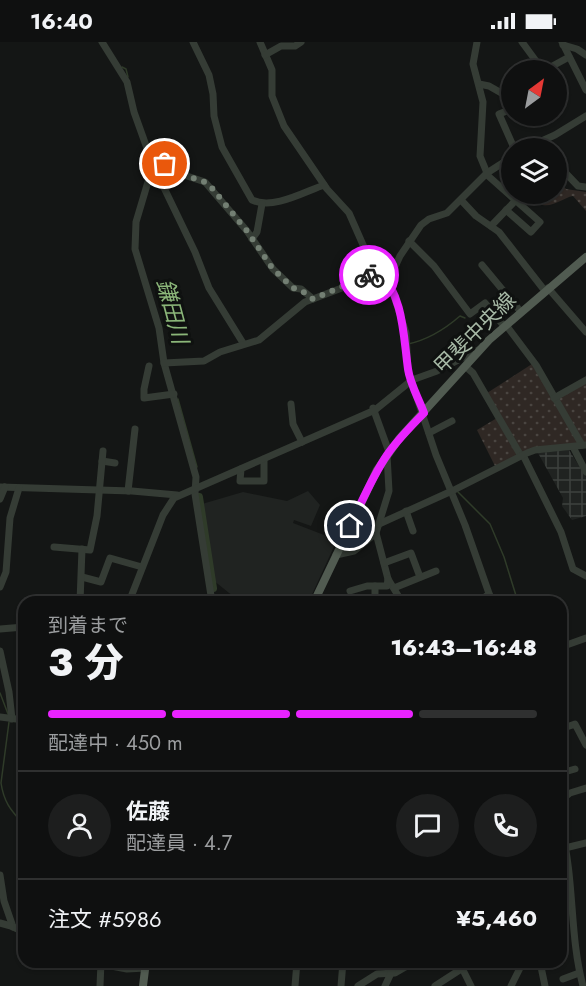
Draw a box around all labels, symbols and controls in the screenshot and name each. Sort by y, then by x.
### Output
text: 16:40 [30,5,93,37]
north arrow [501,60,567,126]
map controls [501,60,567,204]
pin [139,138,190,189]
button: layers [501,138,567,204]
icon: bag [148,147,181,180]
courier [339,245,399,305]
icon: bike [353,259,386,292]
water label: 鎌田川 [149,275,198,349]
street label: 甲斐中央線 [427,285,523,381]
pin [324,500,375,551]
icon: home [333,509,366,542]
text: 到着まで [48,611,128,640]
text: 16:43–16:48 [390,631,537,663]
text: 3 分 [48,634,124,691]
text: 配達中 · 450 m [48,729,183,758]
button: person [48,794,111,857]
button: chat [396,794,459,857]
button: phone [474,794,537,857]
text: 佐藤 [126,795,170,827]
text: 配達員 · 4.7 [126,829,232,858]
text: ¥5,460 [456,902,537,934]
text: 注文 #5986 [48,903,162,935]

